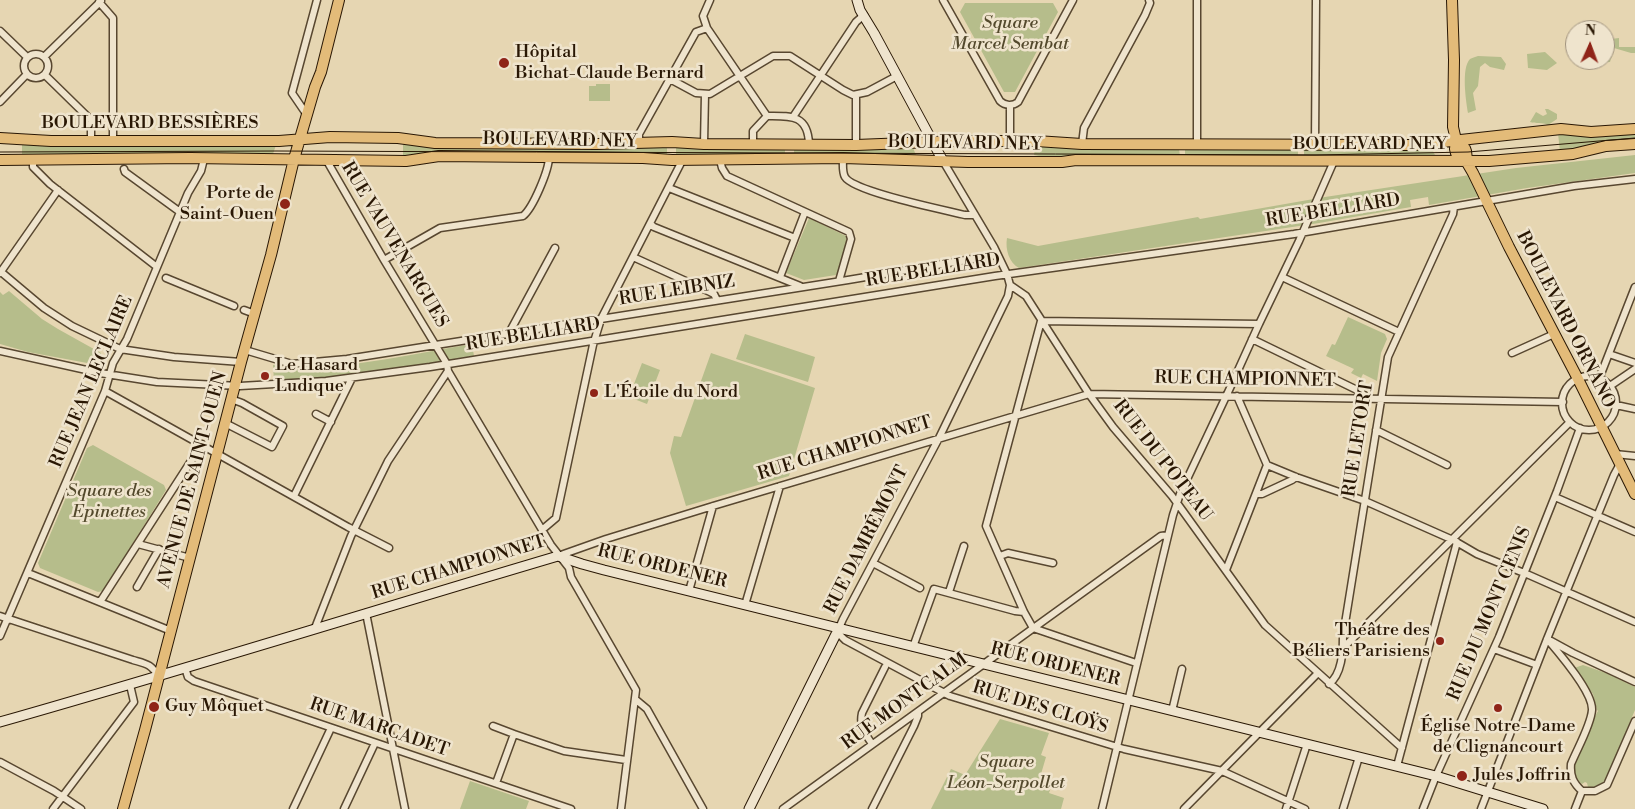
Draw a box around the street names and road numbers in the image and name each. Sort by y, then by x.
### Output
street label: BOULEVARD BESSIÈRES [41,113,259,135]
street label: BOULEVARD NEY [483,129,637,153]
street label: BOULEVARD NEY [888,132,1042,156]
street label: BOULEVARD NEY [1293,134,1447,156]
street label: RUE VAUVENARGUES [336,158,452,332]
street label: RUE BELLIARD [1264,190,1402,232]
street label: BOULEVARD ORNANO [1511,228,1619,412]
street label: RUE BELLIARD [864,250,1002,292]
street label: RUE LEIBNIZ [617,271,737,311]
street label: RUE JEAN LECLAIRE [46,293,138,471]
street label: RUE BELLIARD [464,314,602,356]
street label: RUE CHAMPIONNET [1154,368,1336,392]
street label: AVENUE DE SAINT-OUEN [154,369,232,591]
street label: RUE LETORT [1339,379,1379,499]
street label: RUE DU POTEAU [1108,396,1216,526]
street label: RUE CHAMPIONNET [755,412,935,486]
street label: RUE DAMRÉMONT [820,462,914,618]
street label: RUE DU MONT CENIS [1444,524,1536,704]
street label: RUE CHAMPIONNET [369,531,549,605]
street label: RUE ORDENER [595,540,729,594]
street label: RUE ORDENER [988,638,1122,692]
street label: RUE MONTCALM [838,649,972,755]
street label: RUE DES CLOŸS [970,677,1110,739]
street label: RUE MARCADET [306,694,452,762]

